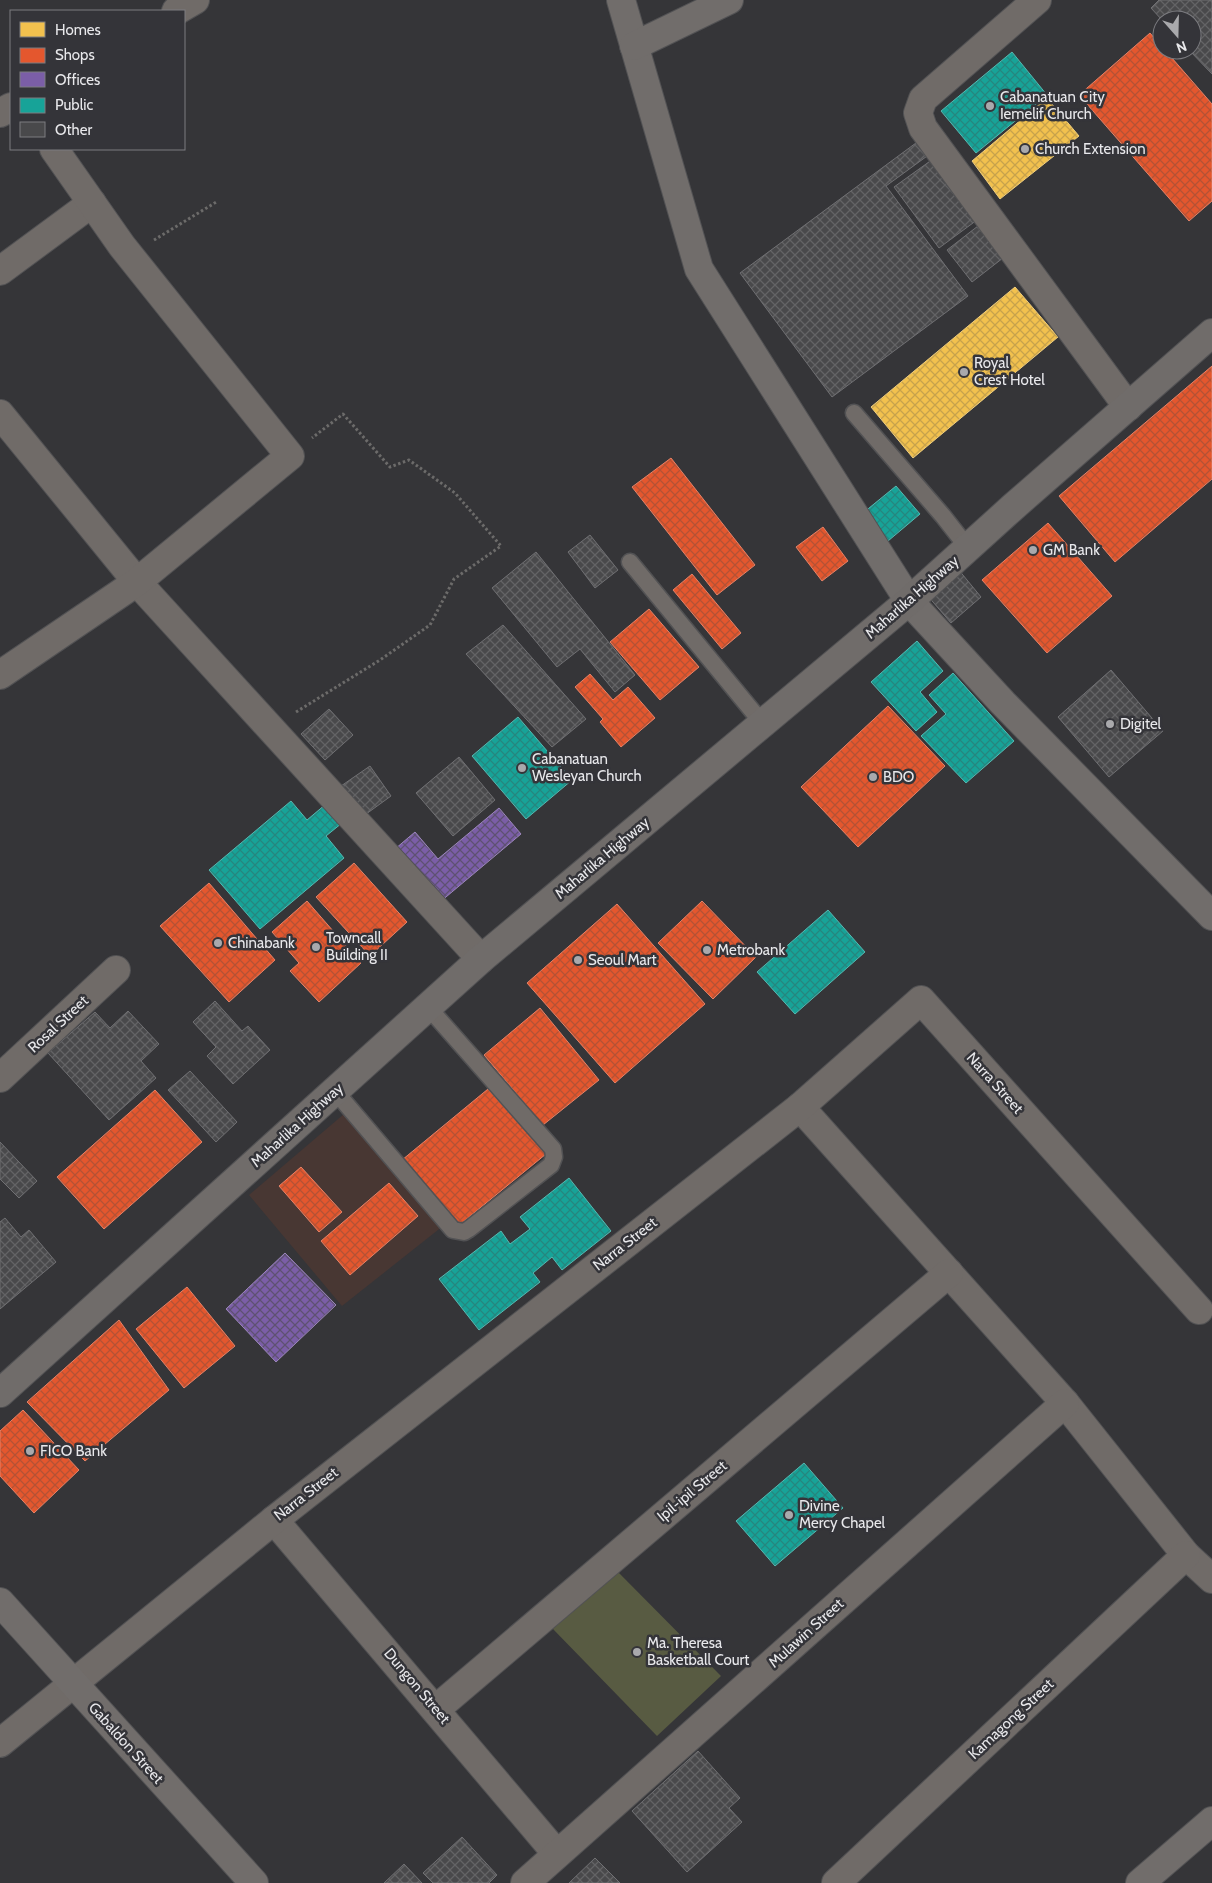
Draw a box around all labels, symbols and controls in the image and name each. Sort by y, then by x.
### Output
legend [10,10,185,150]
north arrow [1152,10,1202,60]
text: Homes [55,21,101,39]
text: N [1174,37,1189,57]
text: Shops [55,46,95,64]
text: Offices [55,71,100,89]
place label: Cabanatuan City Iemelif Church [1000,88,1105,123]
text: Public [55,96,93,114]
marker: Cabanatuan City Iemelif Church [984,100,996,112]
text: Other [55,121,92,139]
place label: Church Extension [1035,140,1146,158]
marker: Church Extension [1019,143,1031,155]
place label: Royal Crest Hotel [974,354,1045,389]
marker: Royal Crest Hotel [958,366,970,378]
place label: GM Bank [1043,541,1100,559]
marker: GM Bank [1027,544,1039,556]
street label: Maharlika Highway [862,551,963,642]
place label: Digitel [1120,715,1162,733]
marker: Digitel [1104,718,1116,730]
place label: Cabanatuan Wesleyan Church [532,750,642,785]
marker: Cabanatuan Wesleyan Church [516,762,528,774]
place label: BDO [883,768,914,786]
marker: BDO [867,771,879,783]
street label: Maharlika Highway [551,813,653,903]
place label: Towncall Building II [326,929,388,964]
place label: Chinabank [228,934,295,952]
marker: Chinabank [212,937,224,949]
marker: Towncall Building II [310,941,322,953]
place label: Metrobank [717,941,785,959]
marker: Metrobank [701,944,713,956]
place label: Seoul Mart [588,951,657,969]
marker: Seoul Mart [572,954,584,966]
street label: Rosal Street [24,992,92,1056]
street label: Narra Street [963,1049,1027,1117]
street label: Maharlika Highway [247,1079,347,1171]
street label: Narra Street [589,1213,661,1275]
place label: FICO Bank [40,1442,107,1460]
marker: FICO Bank [24,1445,36,1457]
street label: Ipil-ipil Street [654,1457,730,1525]
street label: Narra Street [270,1463,342,1525]
place label: Divine Mercy Chapel [799,1497,886,1532]
marker: Divine Mercy Chapel [783,1509,795,1521]
street label: Mulawin Street [765,1595,847,1671]
place label: Ma. Theresa Basketball Court [647,1634,749,1669]
street label: Dungon Street [380,1645,454,1727]
marker: Ma. Theresa Basketball Court [631,1646,643,1658]
street label: Kamagong Street [965,1675,1057,1763]
street label: Gabaldon Street [85,1699,167,1787]

